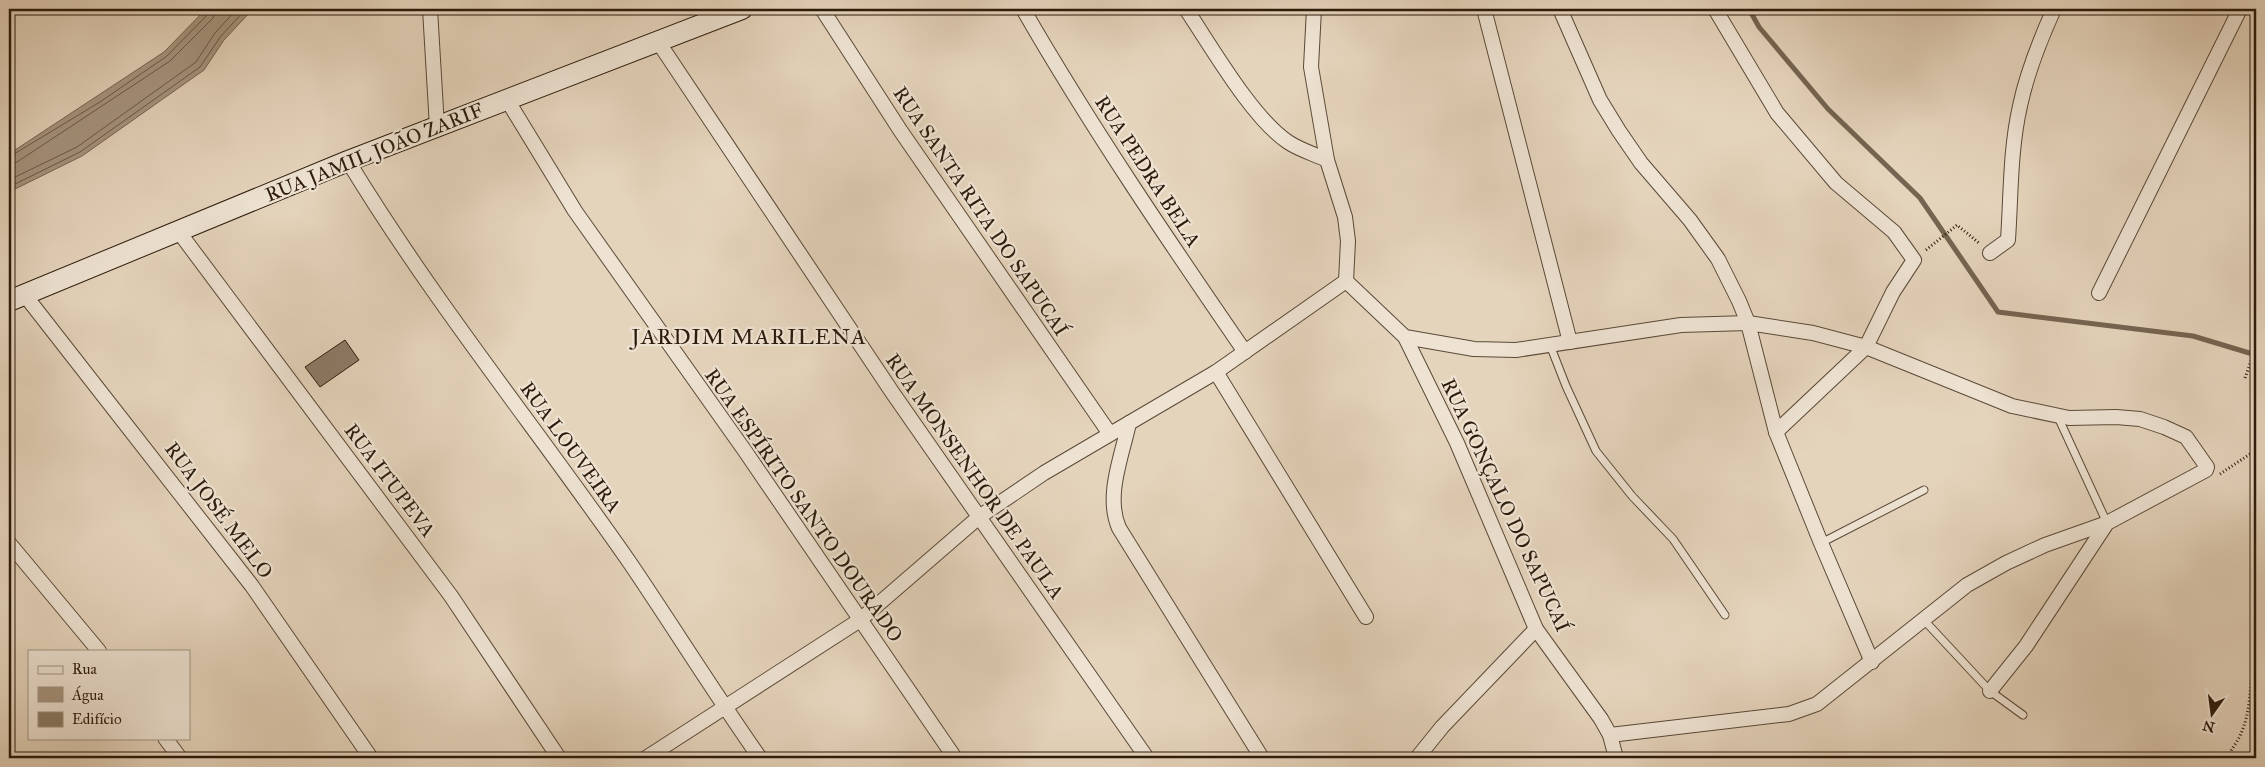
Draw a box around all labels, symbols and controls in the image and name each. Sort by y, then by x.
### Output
street label: RUA SANTA RITA DO SAPUCAÍ [888,80,1076,341]
street label: RUA PEDRA BELA [1090,91,1206,252]
street label: RUA JAMIL JOÃO ZARIF [262,97,487,208]
district label: JARDIM MARILENA [629,323,867,350]
street label: RUA MONSENHOR DE PAULA [881,349,1069,604]
street label: RUA ESPÍRITO SANTO DOURADO [700,362,910,646]
street label: RUA GONÇALO DO SAPUCAÍ [1437,373,1577,636]
street label: RUA LOUVEIRA [515,377,627,518]
street label: RUA ITUPEVA [339,418,441,542]
street label: RUA JOSÉ MELO [159,436,280,583]
legend [28,650,190,740]
text: Rua [72,660,97,678]
text: Água [71,685,104,704]
north arrow [2188,690,2238,740]
text: Edifício [72,710,122,728]
text: N [2201,716,2217,736]

